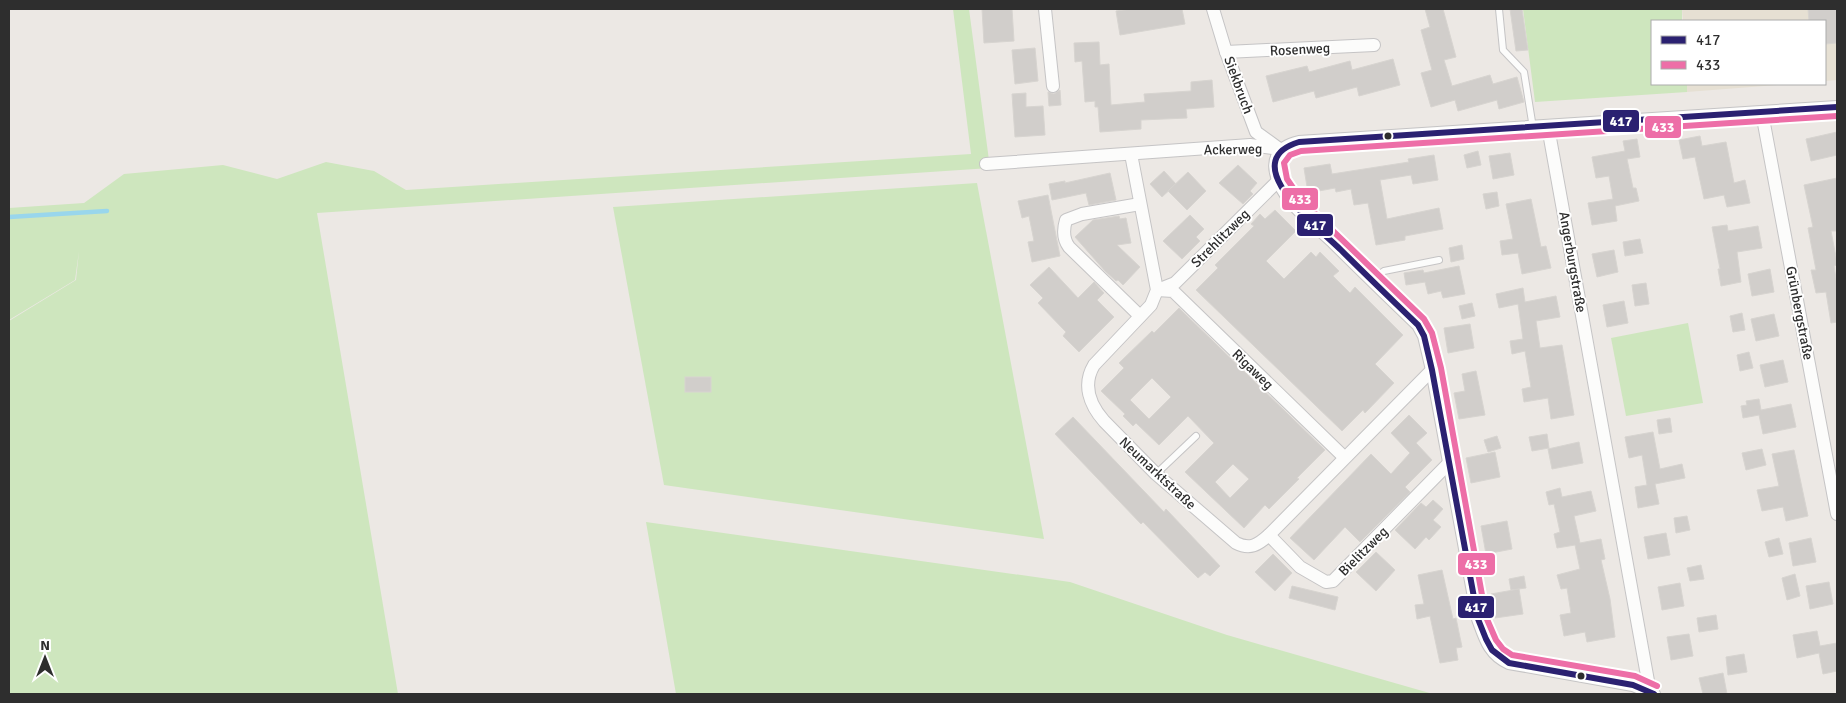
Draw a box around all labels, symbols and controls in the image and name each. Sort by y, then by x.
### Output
legend [1651,20,1826,85]
text: 417 [1696,31,1720,49]
street label: Rosenweg [1269,39,1331,60]
street label: Siekbruch [1220,54,1257,116]
text: 433 [1696,56,1720,74]
line badge: 417 [1602,109,1640,133]
text: 417 [1610,113,1633,130]
line badge: 433 [1644,115,1682,139]
text: 433 [1652,119,1674,136]
unlabelled marker [1383,131,1393,141]
street label: Ackerweg [1204,140,1262,159]
line badge: 433 [1281,187,1319,211]
text: 433 [1289,191,1311,208]
street label: Strehlitzweg [1188,206,1253,271]
street label: Angerburgstraße [1555,210,1590,314]
line badge: 417 [1296,213,1334,237]
text: 417 [1304,217,1327,234]
street label: Grünbergstraße [1782,265,1817,361]
street label: Rigaweg [1228,346,1277,393]
street label: Neumarktstraße [1116,434,1199,513]
street label: Bielitzweg [1335,523,1392,580]
line badge: 433 [1457,552,1496,576]
text: 433 [1465,556,1487,573]
line badge: 417 [1457,595,1495,619]
text: 417 [1465,599,1488,616]
north arrow [20,633,70,683]
text: N [40,637,50,654]
unlabelled marker [1576,671,1586,681]

